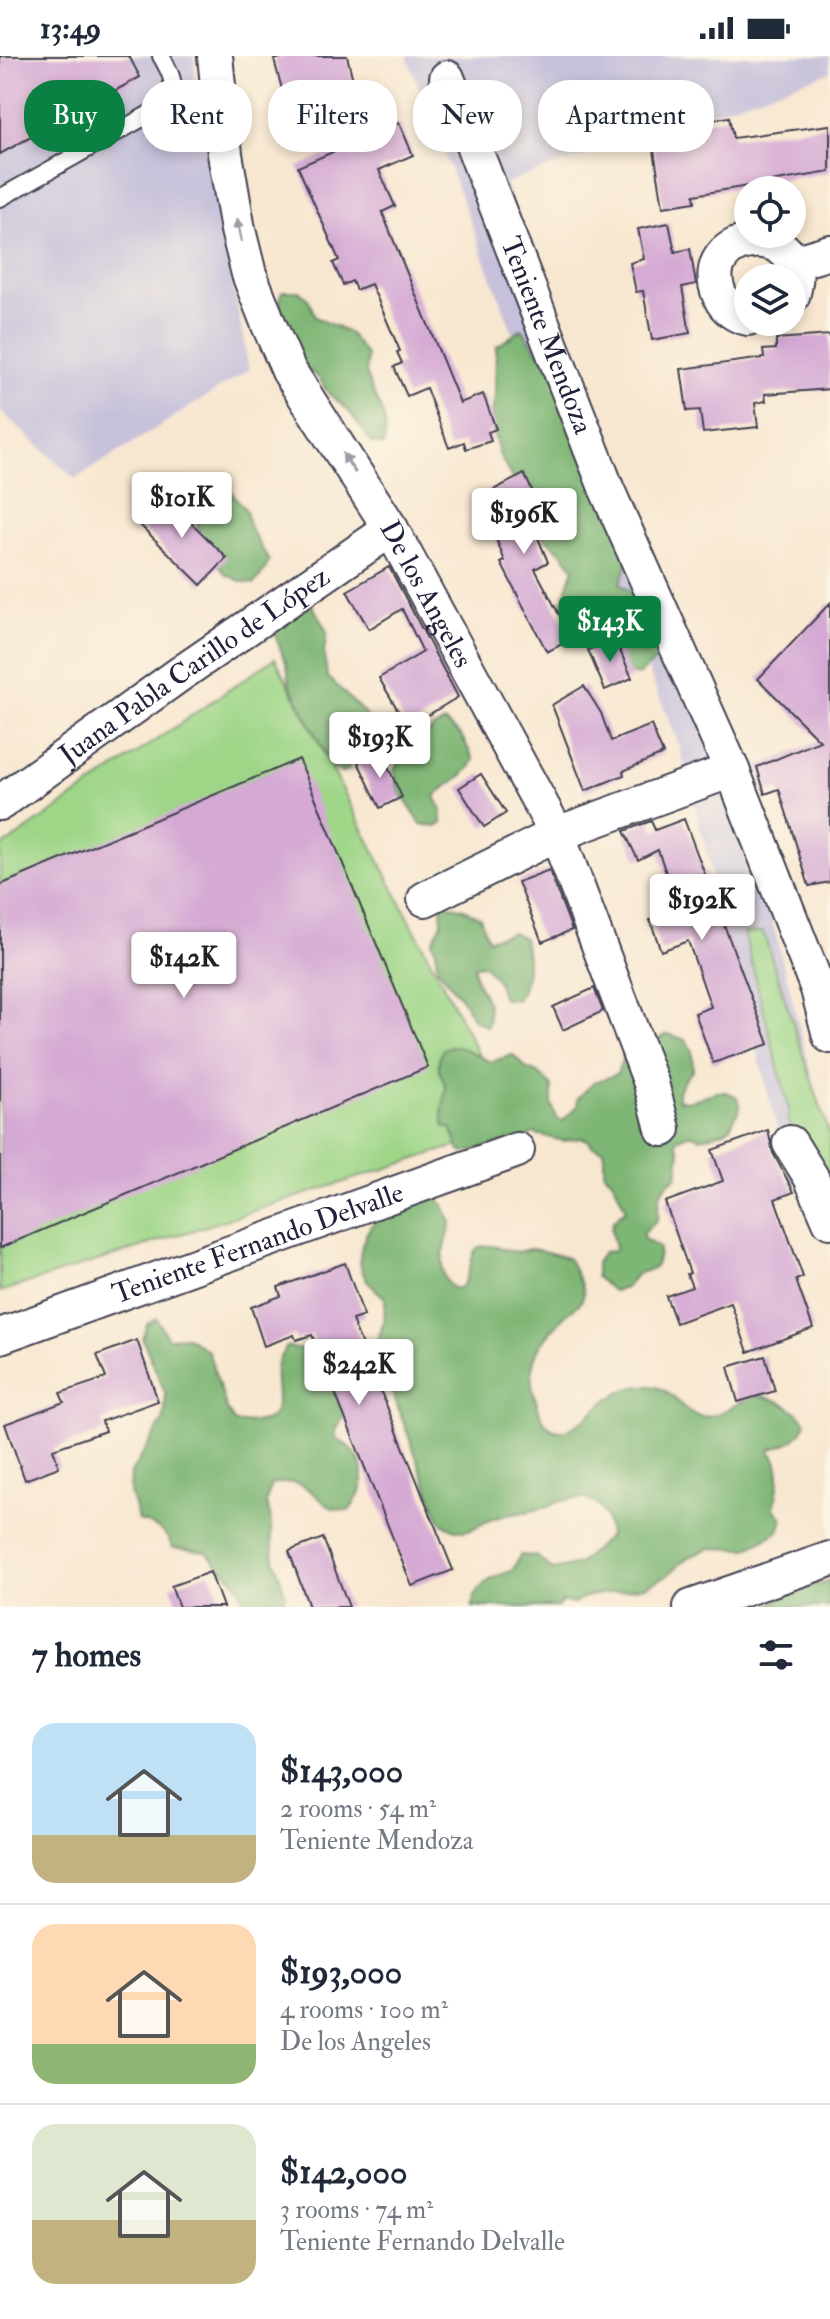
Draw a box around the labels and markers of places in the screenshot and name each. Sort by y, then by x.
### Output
pin: $101K [126,472,238,540]
pin: $196K [468,488,580,556]
pin: $143K [554,596,666,664]
pin: $193K [324,712,436,780]
pin: $192K [646,874,758,942]
pin: $142K [128,932,240,1000]
pin: $242K [303,1339,415,1407]

